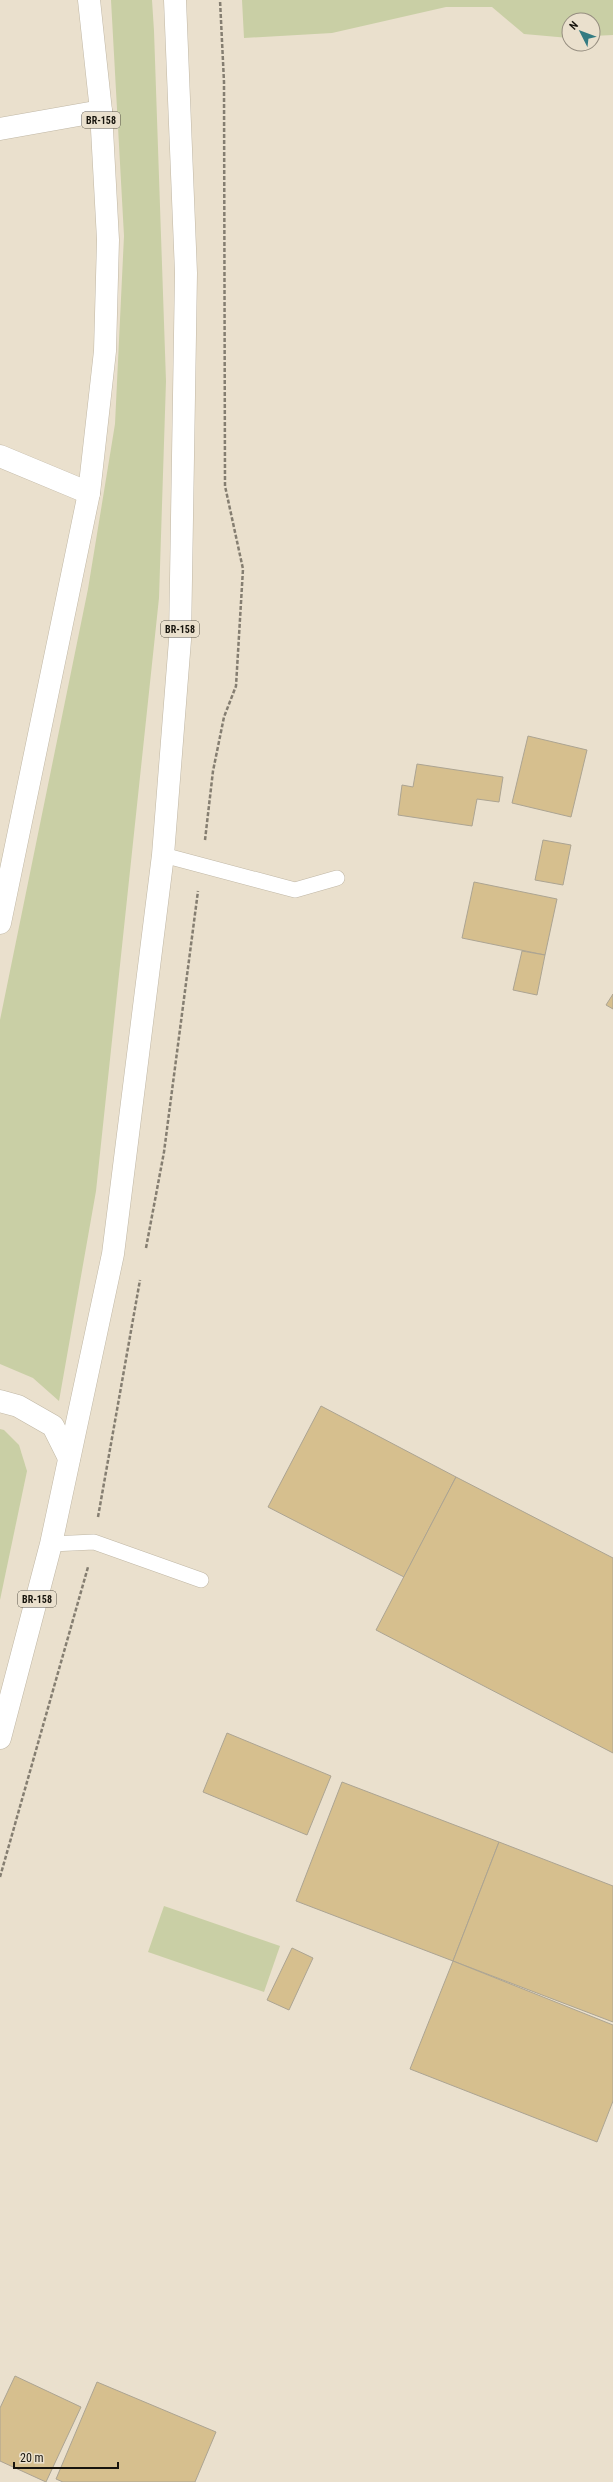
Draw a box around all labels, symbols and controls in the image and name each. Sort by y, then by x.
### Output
north arrow [561,12,601,52]
text: N [567,19,581,33]
road number: BR-158 [82,112,120,128]
road number: BR-158 [161,621,199,637]
road number: BR-158 [18,1591,56,1607]
scale bar [14,2444,118,2470]
text: 20 m [20,2451,44,2465]

